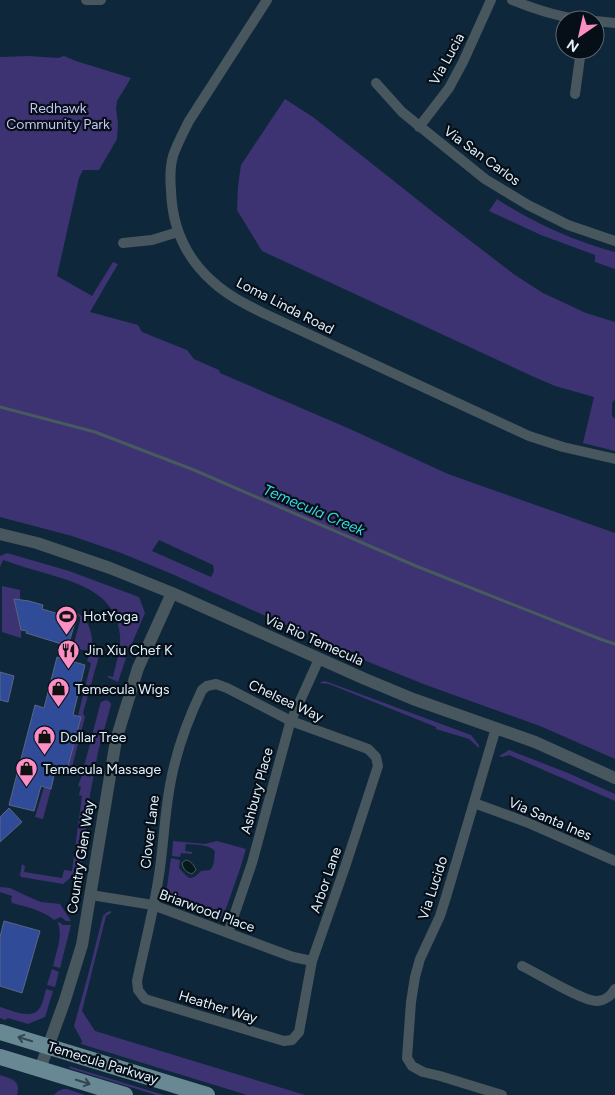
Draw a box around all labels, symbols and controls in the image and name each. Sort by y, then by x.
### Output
north arrow [555,10,605,60]
street label: Via Lucia [426,30,468,88]
text: N [564,35,582,55]
park label: Redhawk Community Park [6,100,110,133]
street label: Via San Carlos [440,123,524,189]
street label: Loma Linda Road [233,274,337,338]
water label: Temecula Creek [261,481,368,540]
sports icon: HotYoga [55,604,79,635]
place label: HotYoga [83,608,138,625]
street label: Via Rio Temecula [262,611,366,669]
restaurant icon: Jin Xiu Chef K [57,638,81,669]
place label: Jin Xiu Chef K [85,642,173,659]
street label: Chelsea Way [246,676,327,726]
shop icon: Temecula Wigs [47,677,71,708]
place label: Temecula Wigs [75,681,170,698]
shop icon: Dollar Tree [32,725,56,756]
place label: Dollar Tree [60,729,127,746]
street label: Ashbury Place [237,746,277,836]
shop icon: Temecula Massage [15,757,39,788]
place label: Temecula Massage [43,761,162,778]
street label: Clover Lane [137,794,163,870]
street label: Via Santa Ines [506,794,594,844]
street label: Country Glen Way [64,798,98,915]
street label: Arbor Lane [307,844,345,915]
street label: Via Lucido [415,854,451,922]
street label: Briarwood Place [157,886,258,936]
street label: Heather Way [177,987,260,1027]
one-way arrow [17,1034,33,1044]
street label: Temecula Parkway [46,1038,161,1088]
one-way arrow [74,1078,90,1088]

